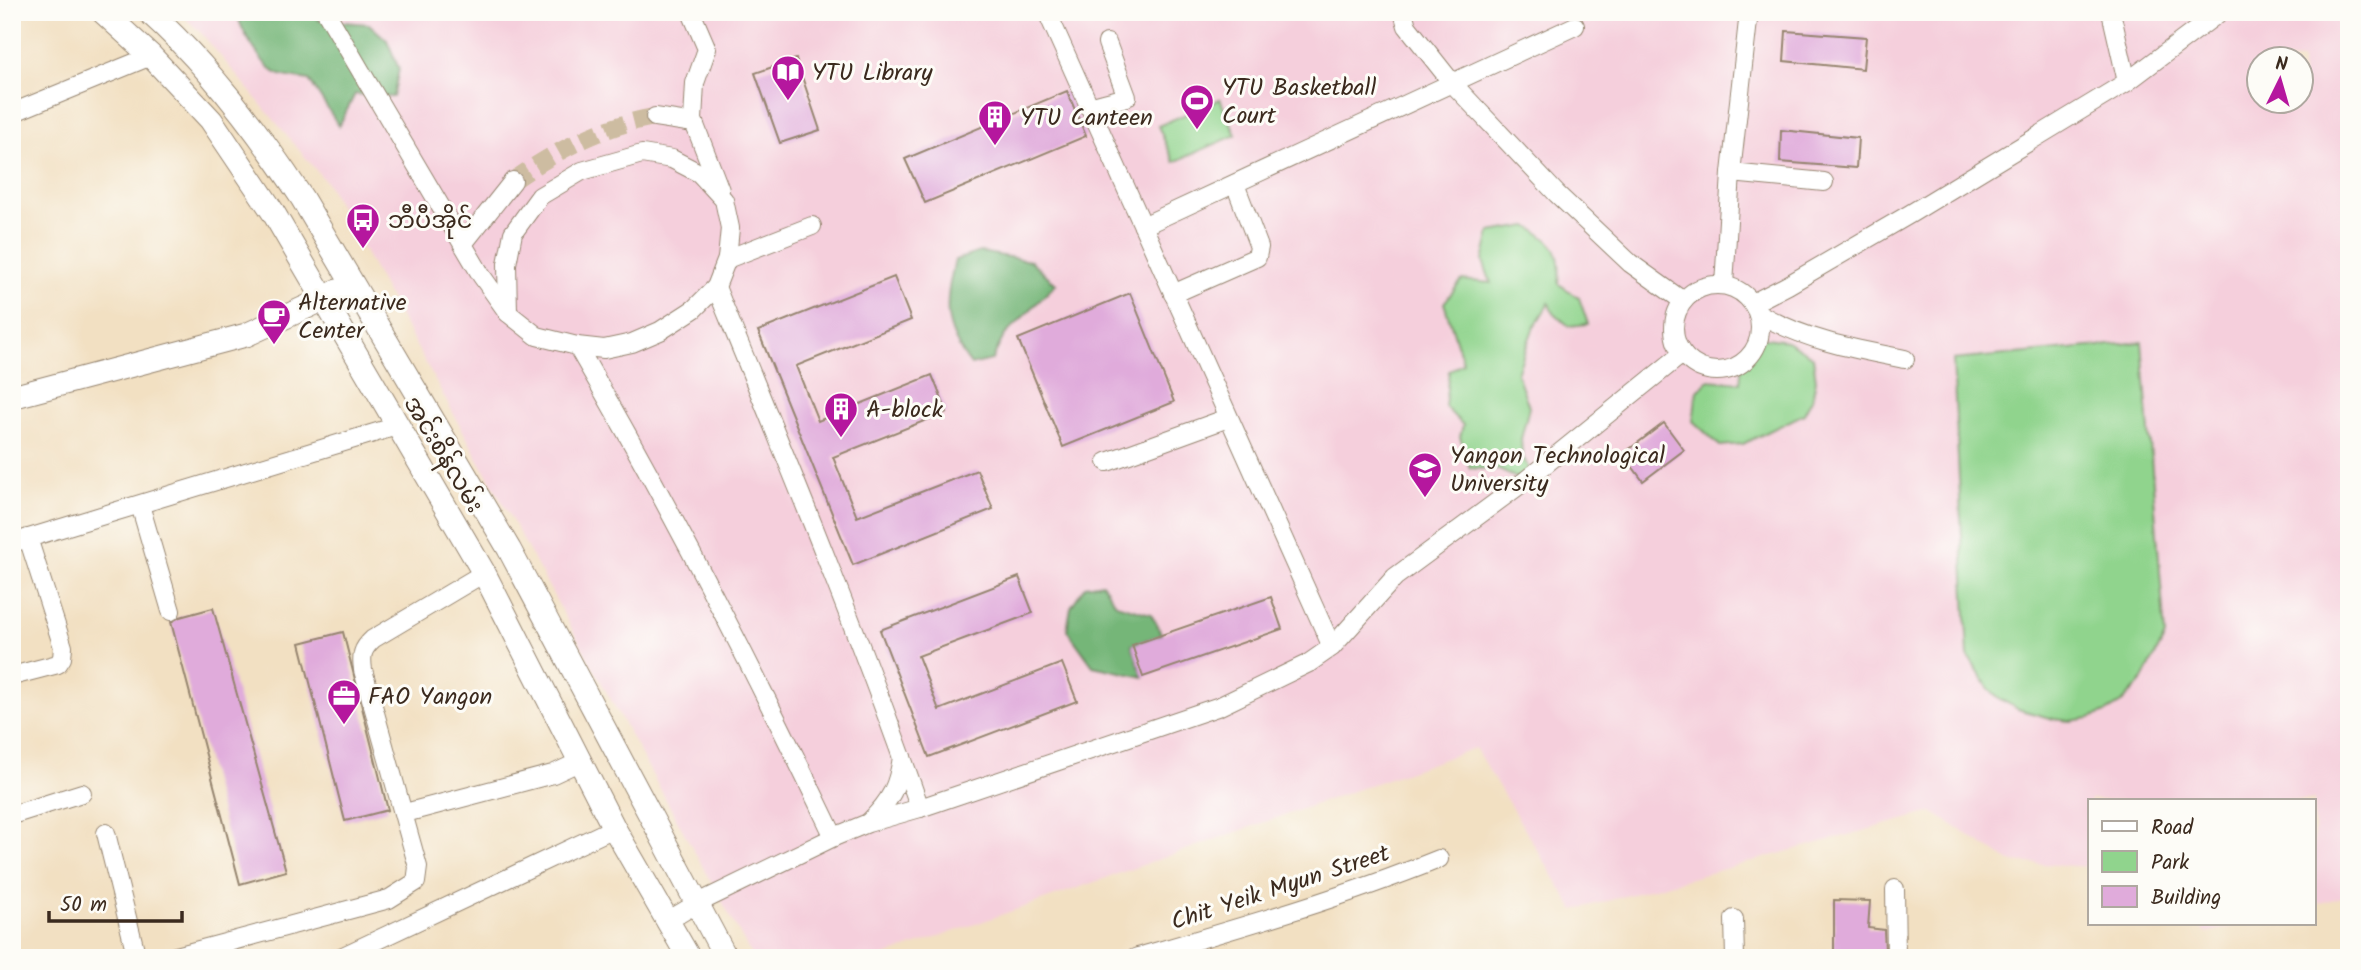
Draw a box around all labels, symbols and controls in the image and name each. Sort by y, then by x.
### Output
north arrow [2246,46,2316,116]
text: N [2274,50,2289,81]
library icon: YTU Library [769,53,807,102]
place label: YTU Library [812,54,933,93]
place label: YTU Basketball Court [1222,69,1376,136]
sports icon: YTU Basketball Court [1178,82,1216,131]
building icon: YTU Canteen [976,98,1014,147]
place label: YTU Canteen [1020,99,1153,138]
bus stop icon: ဘီပီအိုင် [344,201,382,250]
place label: ဘီပီအိုင် [388,202,472,241]
place label: Alternative Center [298,284,407,351]
cafe icon: Alternative Center [255,297,293,346]
street label: အင်းစိန်လမ်း [392,389,493,521]
building icon: A-block [822,390,860,439]
place label: A-block [866,391,944,430]
place label: Yangon Technological University [1450,437,1665,504]
school or university icon: Yangon Technological University [1406,450,1444,499]
office icon: FAO Yangon [325,677,363,726]
place label: FAO Yangon [368,678,492,717]
legend [2088,799,2316,925]
text: Road [2151,812,2194,845]
street label: Chit Yeik Myun Street [1166,834,1396,942]
text: Park [2151,847,2189,880]
scale bar [49,879,182,923]
text: Building [2151,882,2221,915]
text: 50 m [60,889,107,922]

